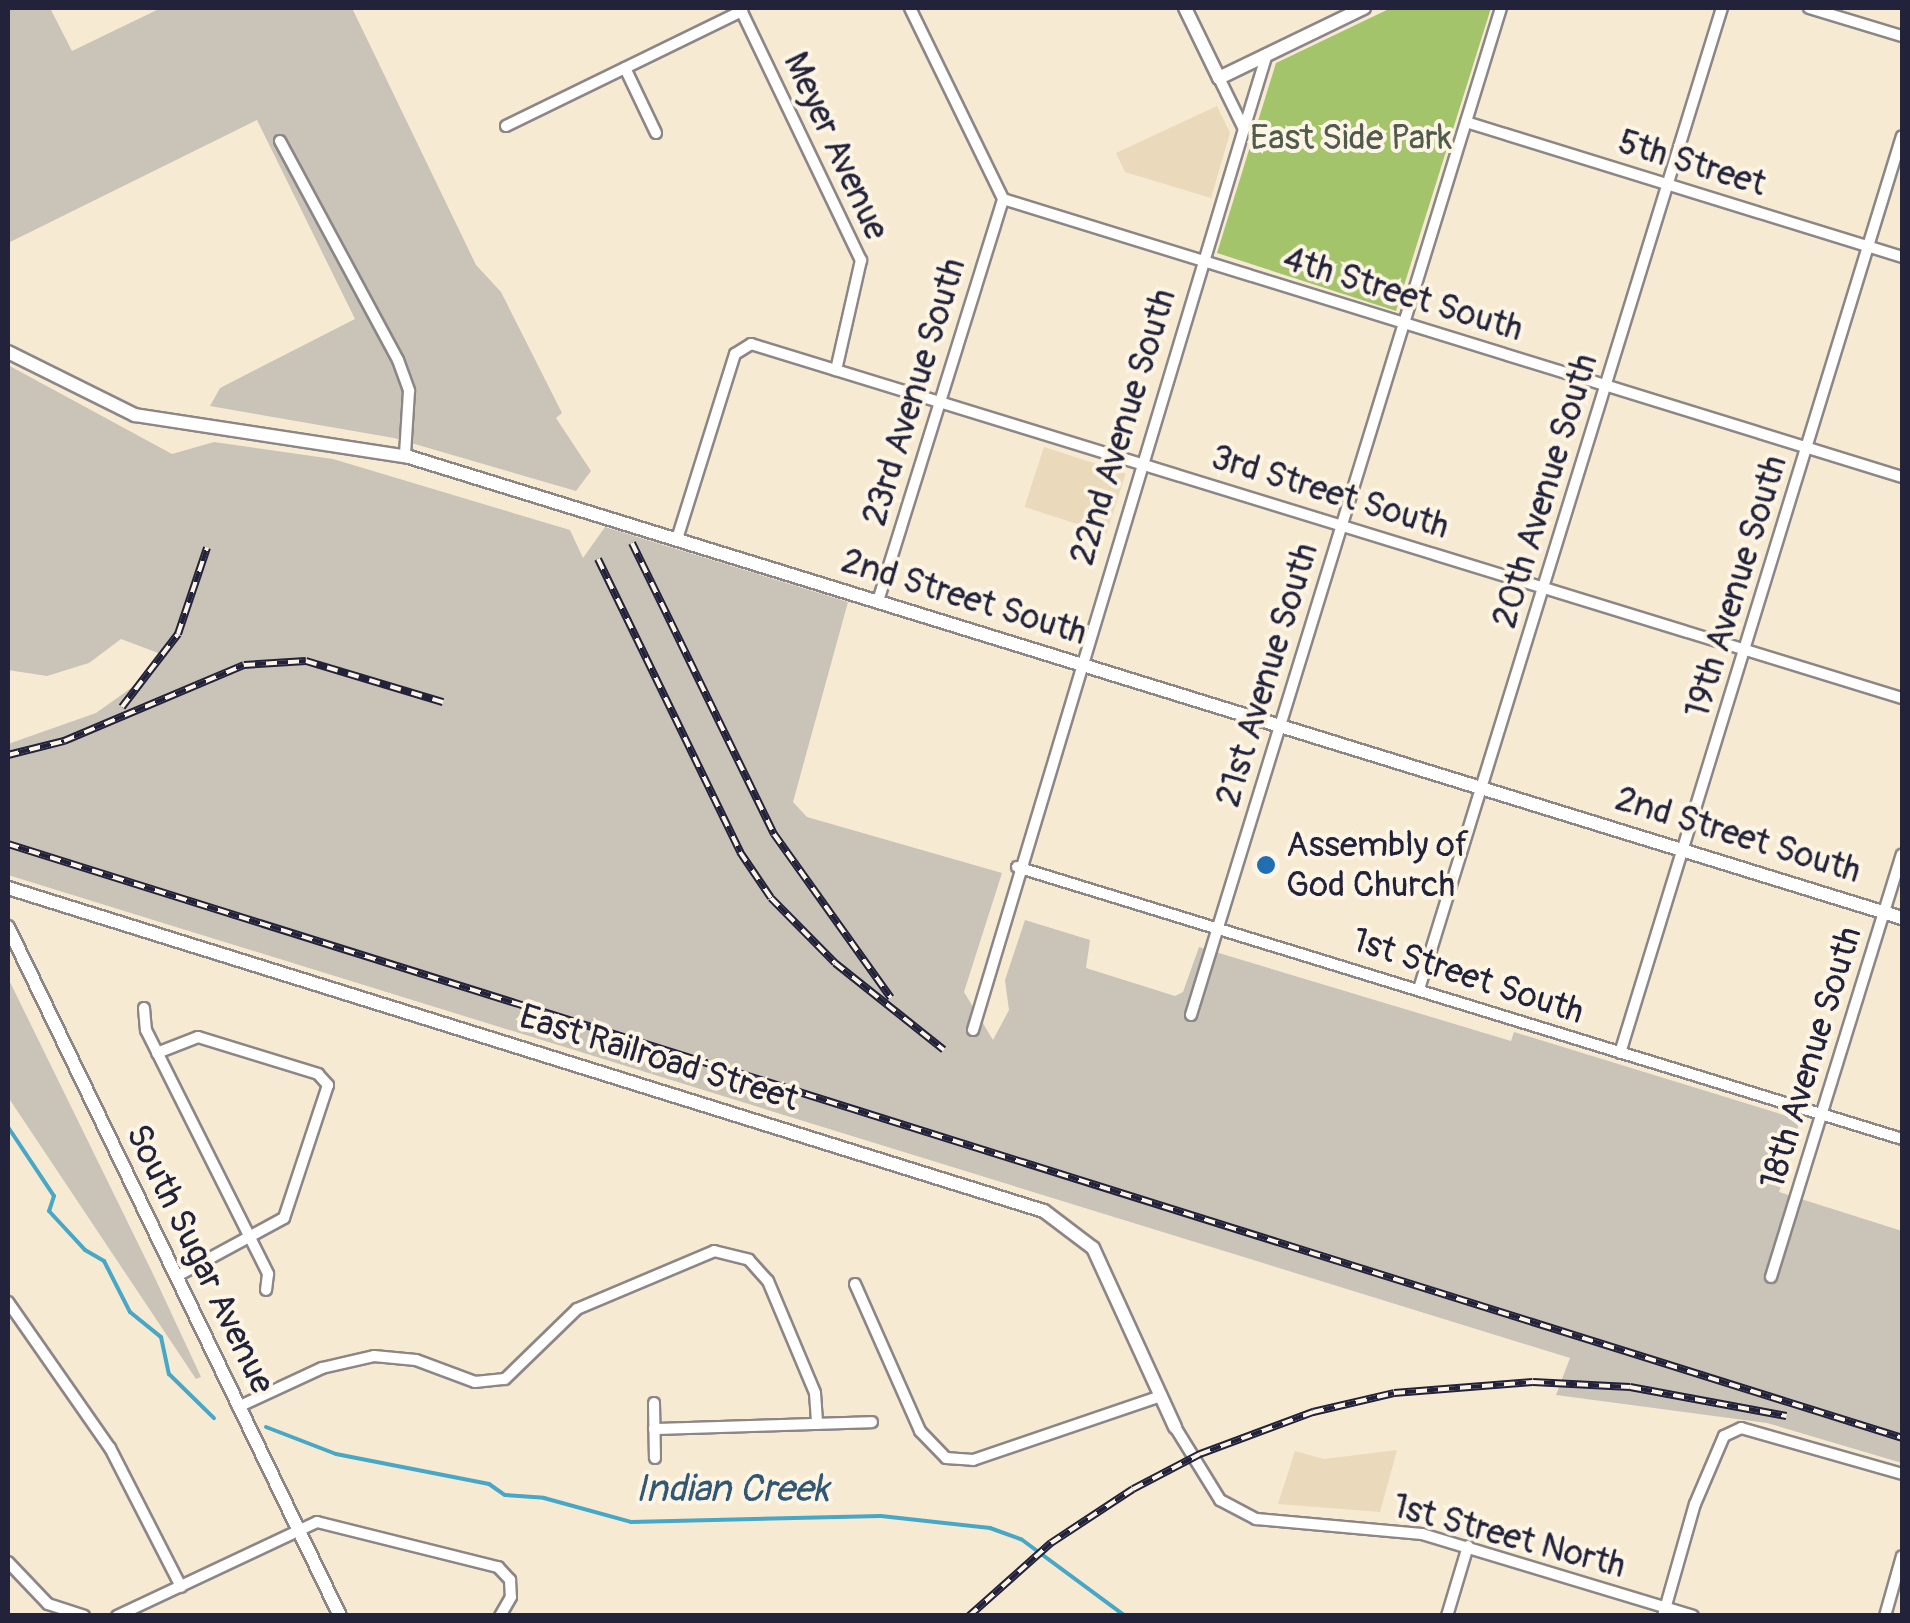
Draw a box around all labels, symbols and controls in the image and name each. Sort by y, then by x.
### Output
street label: Meyer Avenue [774,46,898,246]
park label: East Side Park [1250,117,1452,159]
street label: 5th Street [1613,121,1771,205]
street label: 4th Street South [1278,238,1528,350]
street label: 23rd Avenue South [853,253,975,531]
street label: 22nd Avenue South [1061,284,1185,570]
street label: 20th Avenue South [1483,349,1607,633]
street label: 3rd Street South [1206,436,1454,548]
street label: 19th Avenue South [1676,451,1796,723]
street label: 21st Avenue South [1207,538,1327,812]
street label: 2nd Street South [836,540,1092,654]
street label: 2nd Street South [1610,778,1866,892]
place label: Assembly of God Church [1286,824,1469,906]
marker: Assembly of God Church [1255,854,1277,876]
street label: 1st Street South [1347,919,1589,1033]
street label: 18th Avenue South [1751,922,1871,1194]
street label: East Railroad Street [514,996,804,1120]
street label: South Sugar Avenue [117,1117,283,1401]
water label: Indian Creek [635,1467,829,1513]
street label: 1st Street North [1388,1485,1630,1587]

